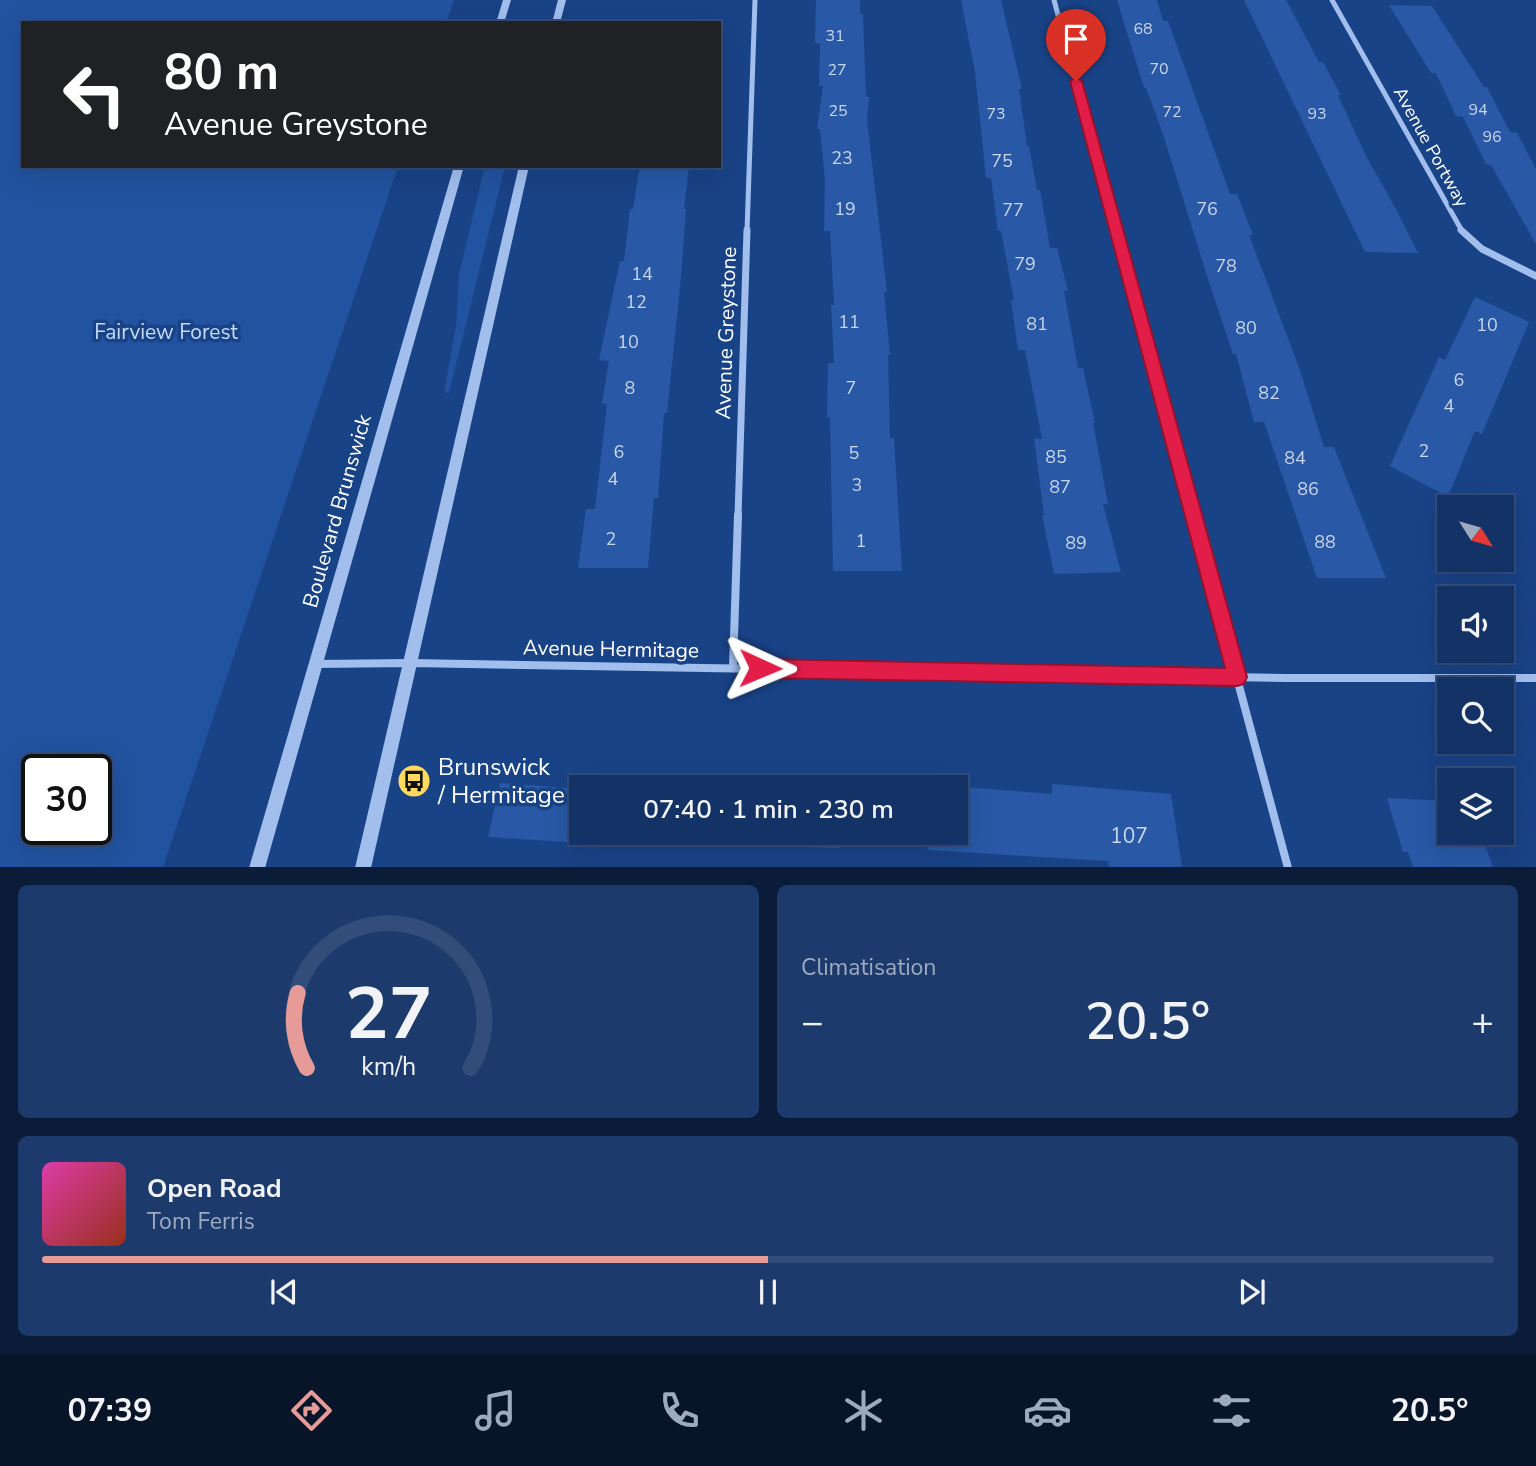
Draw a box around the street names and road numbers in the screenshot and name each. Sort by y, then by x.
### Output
street label: Avenue Portway [1388,83,1474,212]
street label: Avenue Greystone [709,246,743,420]
street label: Boulevard Brunswick [296,411,378,611]
street label: Avenue Hermitage [523,633,699,665]

